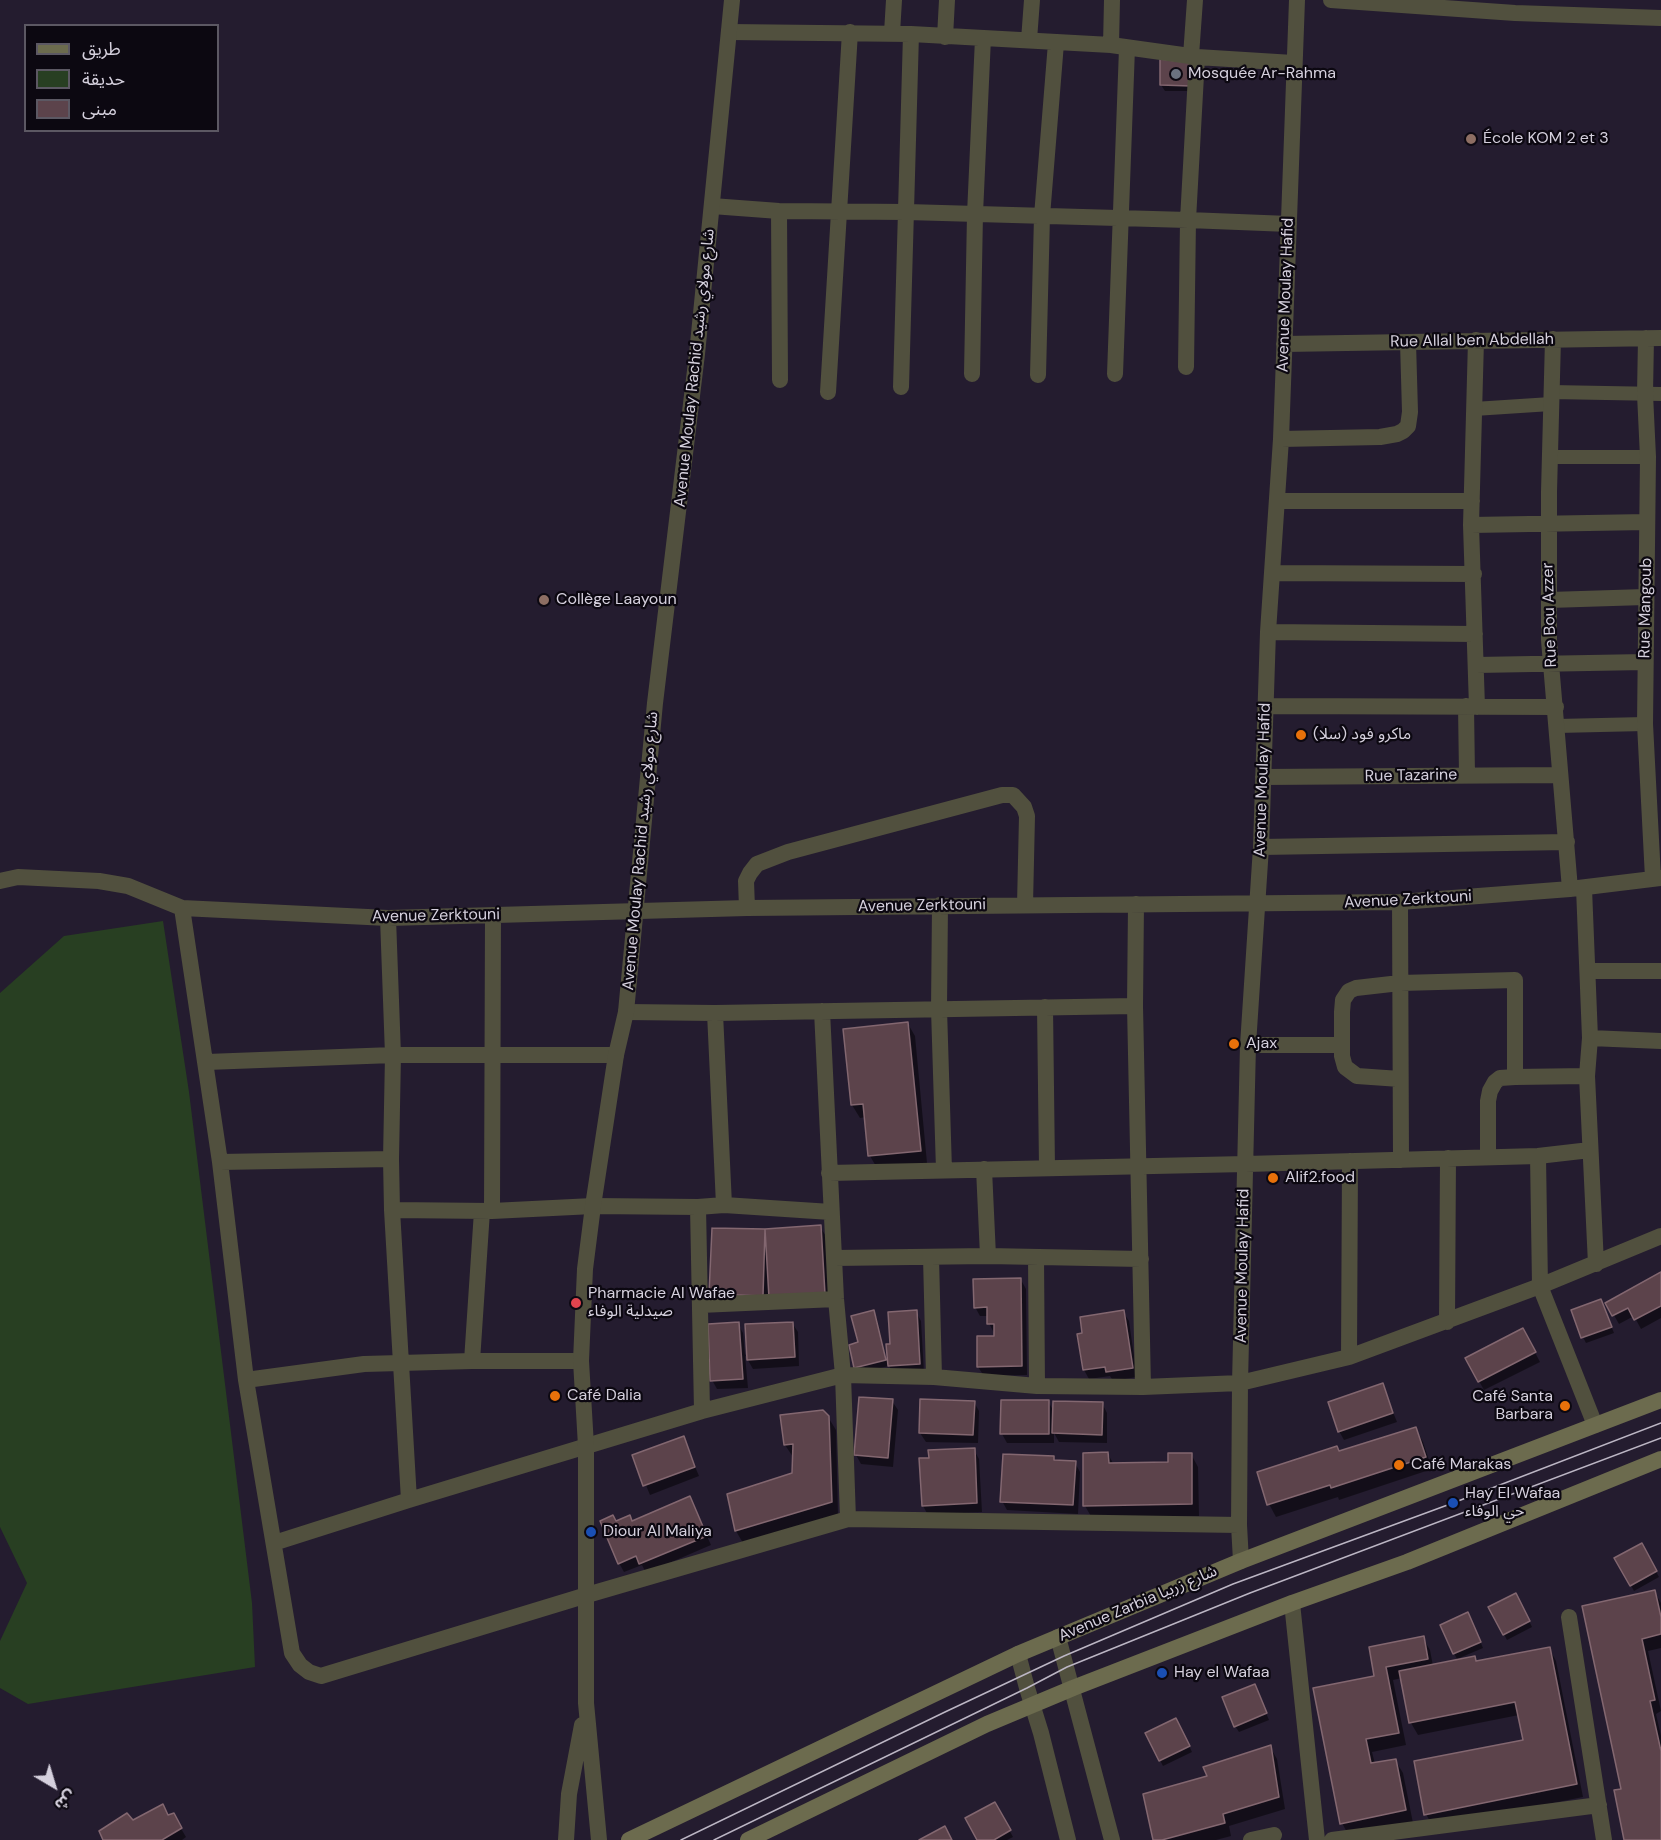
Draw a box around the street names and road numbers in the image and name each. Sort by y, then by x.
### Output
street label: Avenue Moulay Hafid [1274,217,1298,373]
street label: Avenue Moulay Rachid شارع مولاي رشيد [671,228,719,508]
street label: Rue Allal ben Abdellah [1390,330,1554,352]
street label: Rue Mangoub [1636,558,1656,658]
street label: Rue Bou Azzer [1539,562,1561,668]
street label: Avenue Moulay Hafid [1251,702,1275,858]
street label: Avenue Moulay Rachid شارع مولاي رشيد [619,711,663,991]
street label: Rue Tazarine [1365,766,1457,786]
street label: Avenue Zerktouni [1344,887,1472,913]
street label: Avenue Zerktouni [858,895,986,917]
street label: Avenue Zerktouni [372,905,500,927]
street label: Avenue Moulay Hafid [1232,1189,1254,1343]
street label: Avenue Zarbia شارع زربيا [1056,1562,1220,1646]

